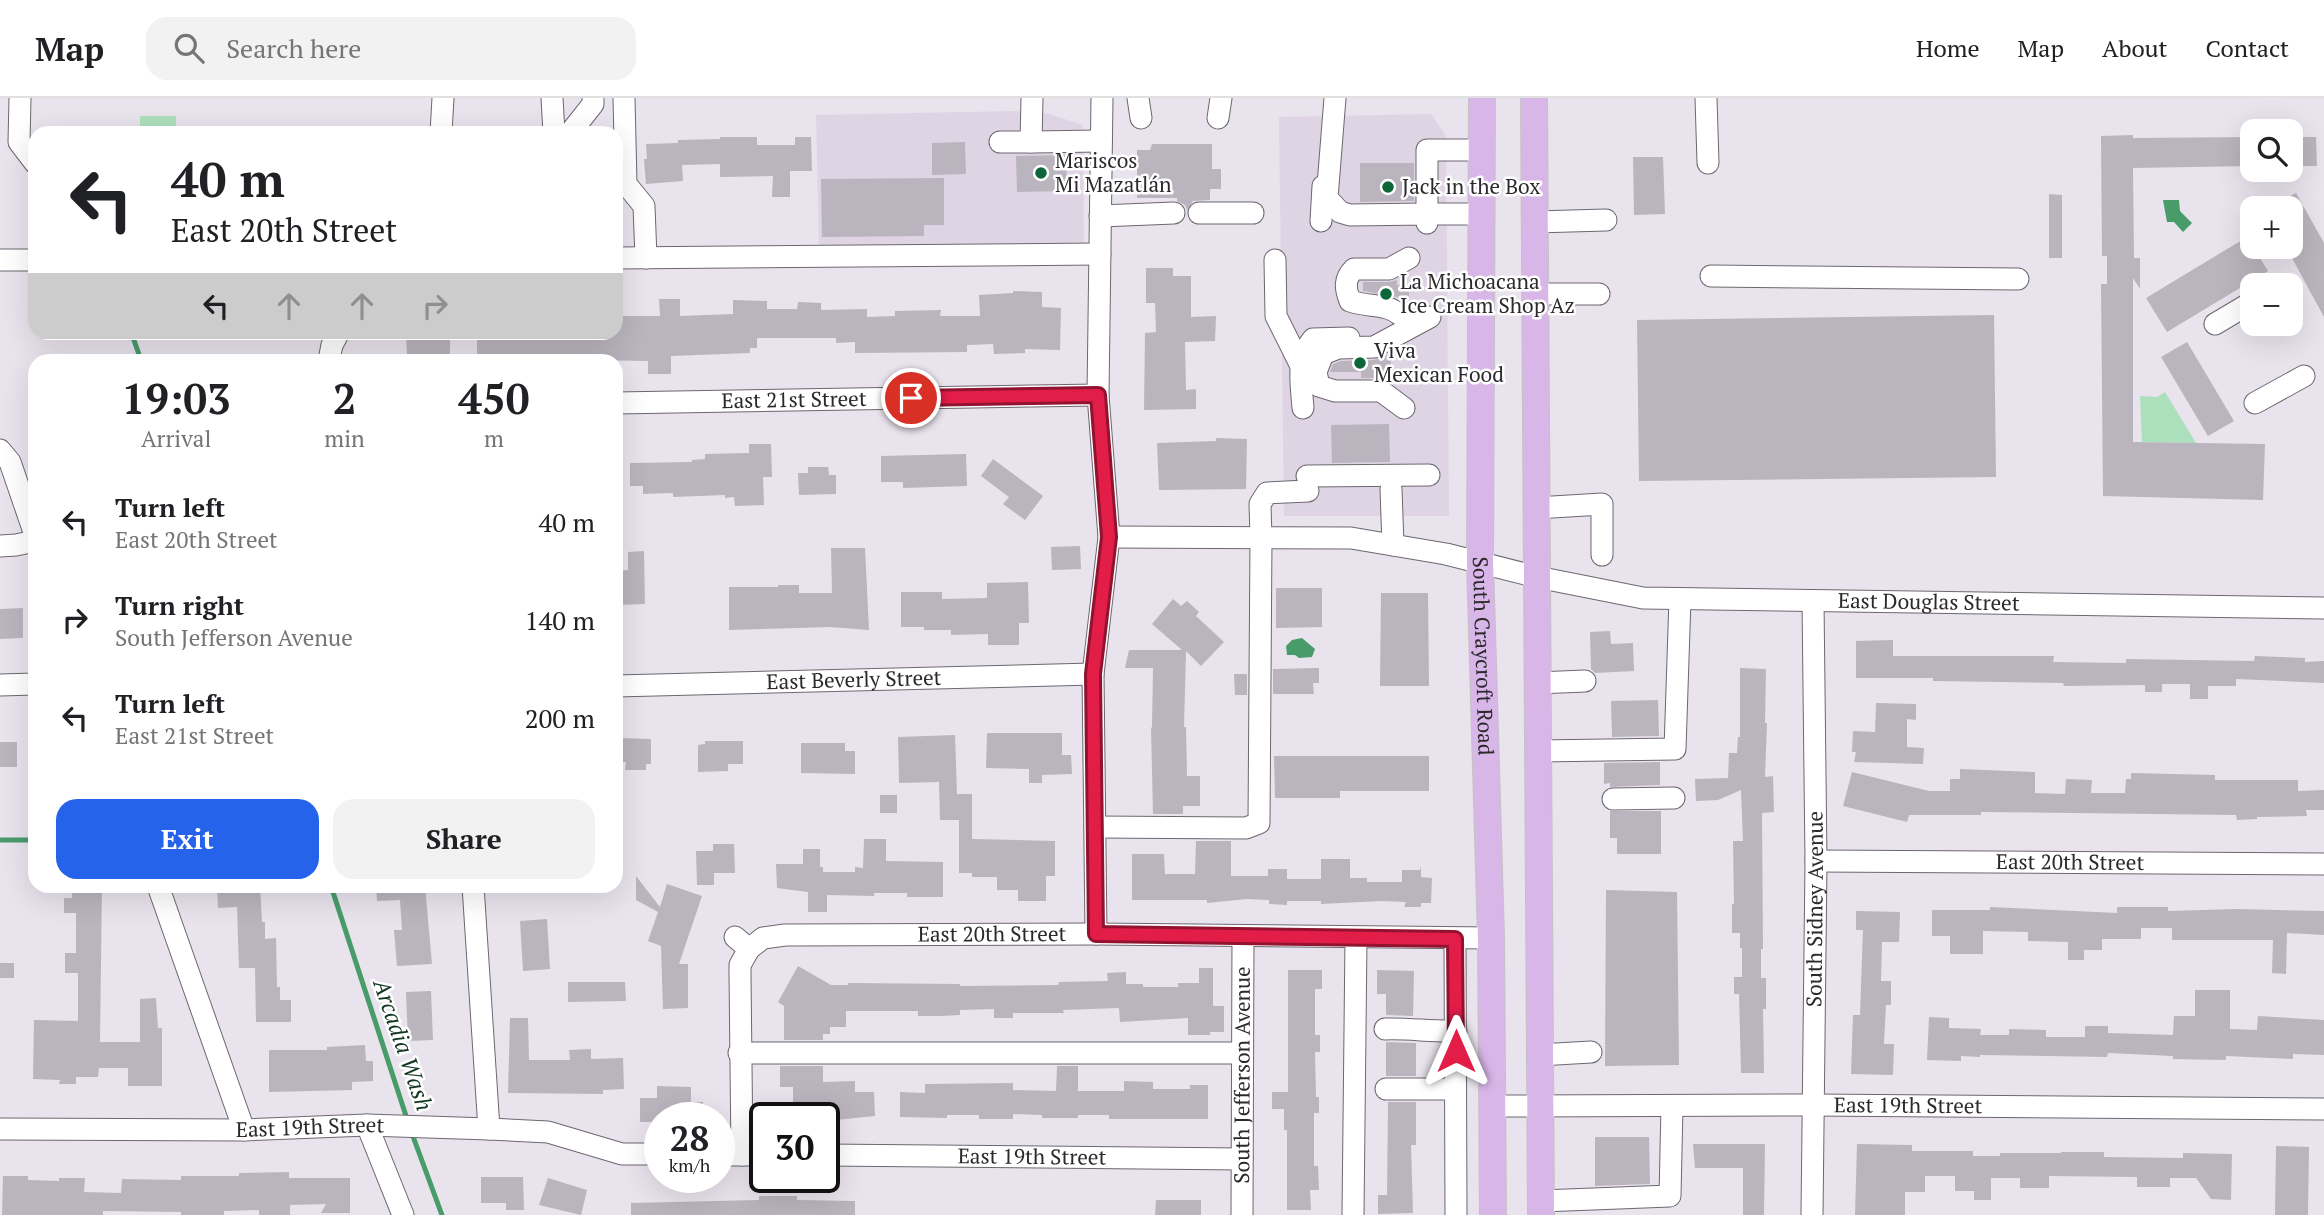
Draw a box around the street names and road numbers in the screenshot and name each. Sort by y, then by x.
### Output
street label: East 21st Street [721,384,867,414]
street label: South Craycroft Road [1467,556,1501,756]
street label: East Douglas Street [1838,586,2020,617]
street label: East Beverly Street [766,663,942,695]
street label: South Sidney Avenue [1799,811,1829,1007]
street label: East 20th Street [1996,847,2145,876]
street label: East 20th Street [918,919,1067,948]
street label: South Jefferson Avenue [1227,966,1256,1184]
street label: East 19th Street [1834,1090,1983,1119]
street label: East 19th Street [236,1110,385,1143]
street label: East 19th Street [958,1141,1107,1171]

